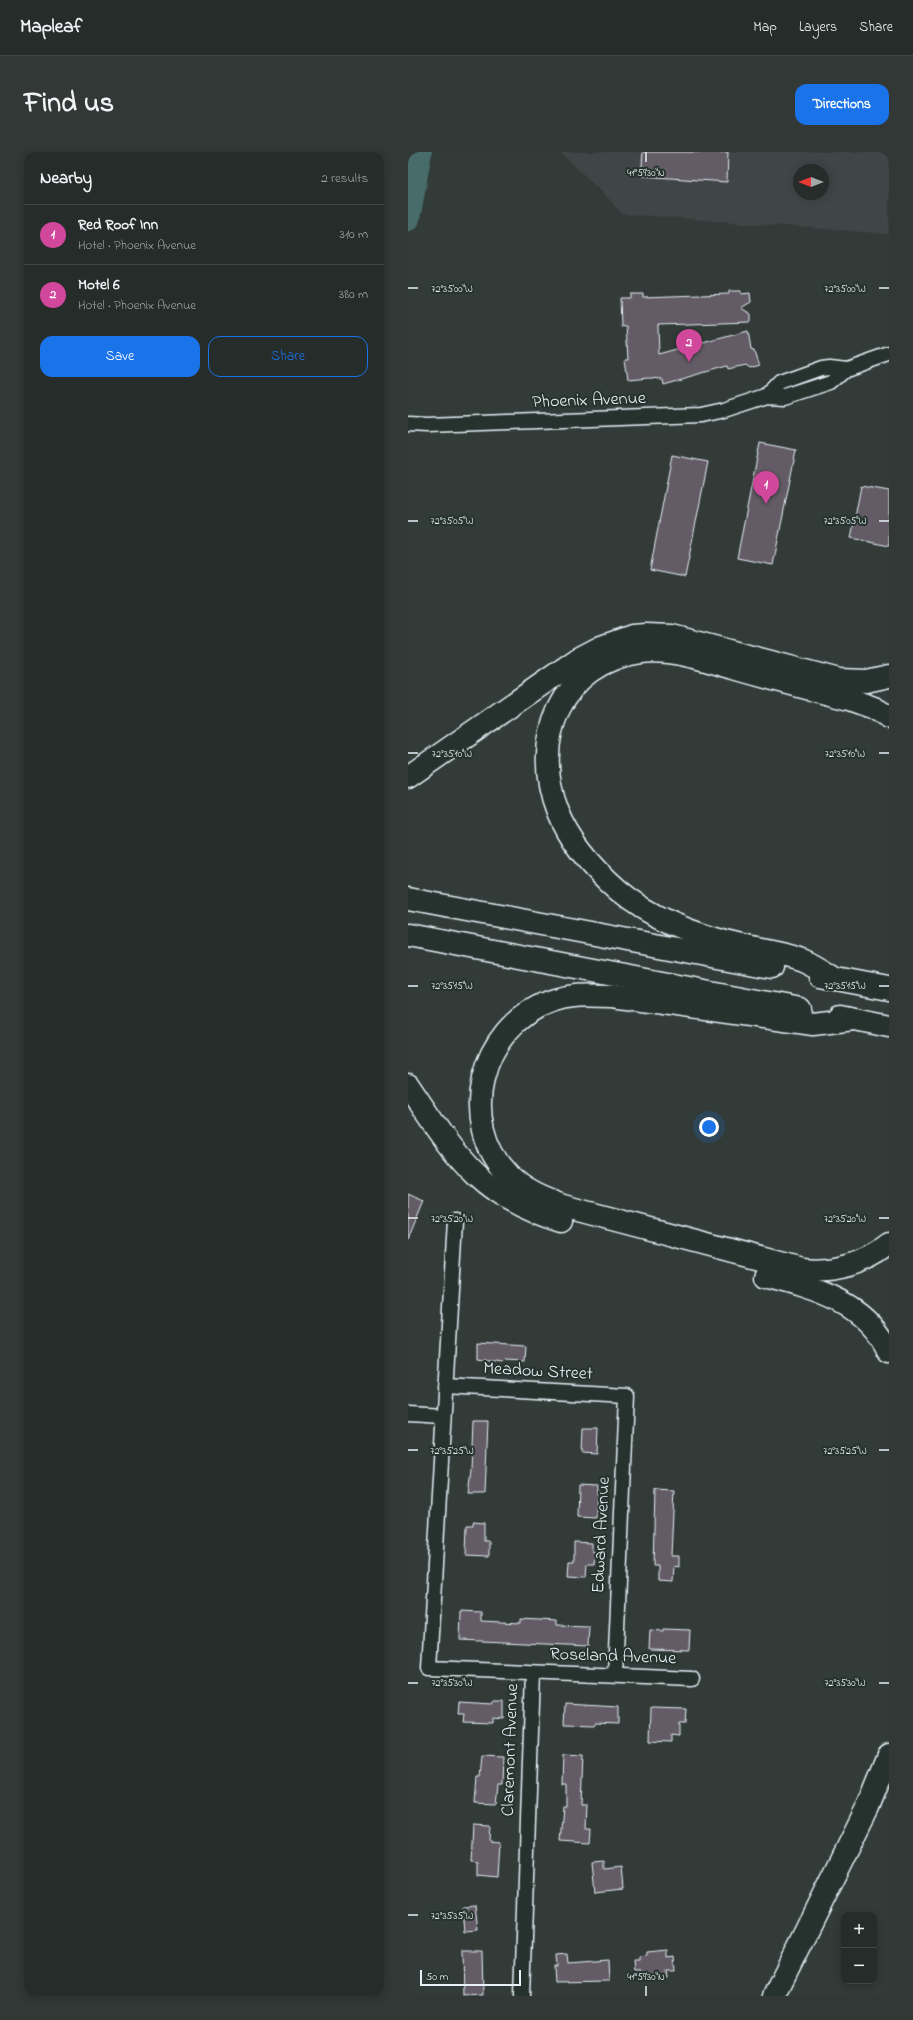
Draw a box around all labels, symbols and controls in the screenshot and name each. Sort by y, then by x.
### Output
text: Mapleaf [20,14,82,41]
text: Map [753,17,777,38]
text: Layers [799,17,837,38]
text: Share [859,17,893,38]
text: Find us [24,84,114,125]
button: Directions [795,84,889,125]
north arrow [793,164,829,200]
text: Nearby [40,166,92,191]
text: 41°59'30"N [627,166,665,181]
text: 2 results [321,169,368,188]
text: Red Roof Inn [78,214,158,236]
text: 1 [51,225,55,244]
text: 310 m [340,225,368,244]
text: Hotel · Phoenix Avenue [78,236,196,255]
text: Motel 6 [78,274,120,296]
text: 72°35'00"W [431,282,473,297]
text: 72°35'00"W [824,282,866,297]
text: 2 [50,285,56,304]
text: 380 m [339,285,368,304]
text: Hotel · Phoenix Avenue [78,296,196,315]
pin: 2 [676,329,702,362]
button: Save [40,336,200,377]
button: Share [208,336,368,377]
street label: Phoenix Avenue [532,386,647,416]
pin: 1 [753,471,779,504]
text: 72°35'05"W [431,514,474,529]
text: 72°35'05"W [824,514,867,529]
text: 72°35'10"W [432,747,472,762]
text: 72°35'10"W [825,747,865,762]
text: 72°35'15"W [431,979,473,994]
text: 72°35'15"W [824,979,866,994]
your location [699,1117,719,1137]
text: 72°35'20"W [431,1212,473,1227]
text: 72°35'20"W [824,1212,866,1227]
street label: Meadow Street [482,1356,594,1388]
text: 72°35'25"W [430,1444,474,1459]
text: 72°35'25"W [823,1444,867,1459]
street label: Edward Avenue [586,1475,618,1594]
street label: Roseland Avenue [549,1642,678,1672]
text: 72°35'30"W [431,1676,473,1691]
text: 72°35'30"W [824,1676,866,1691]
street label: Claremont Avenue [496,1682,526,1817]
text: 72°35'35"W [431,1909,474,1924]
map controls [841,1912,877,1984]
button: + [841,1912,877,1948]
button: − [841,1948,877,1984]
scale bar [420,1968,521,1987]
text: 50 m [426,1969,448,1985]
text: 41°59'30"N [627,1970,665,1985]

